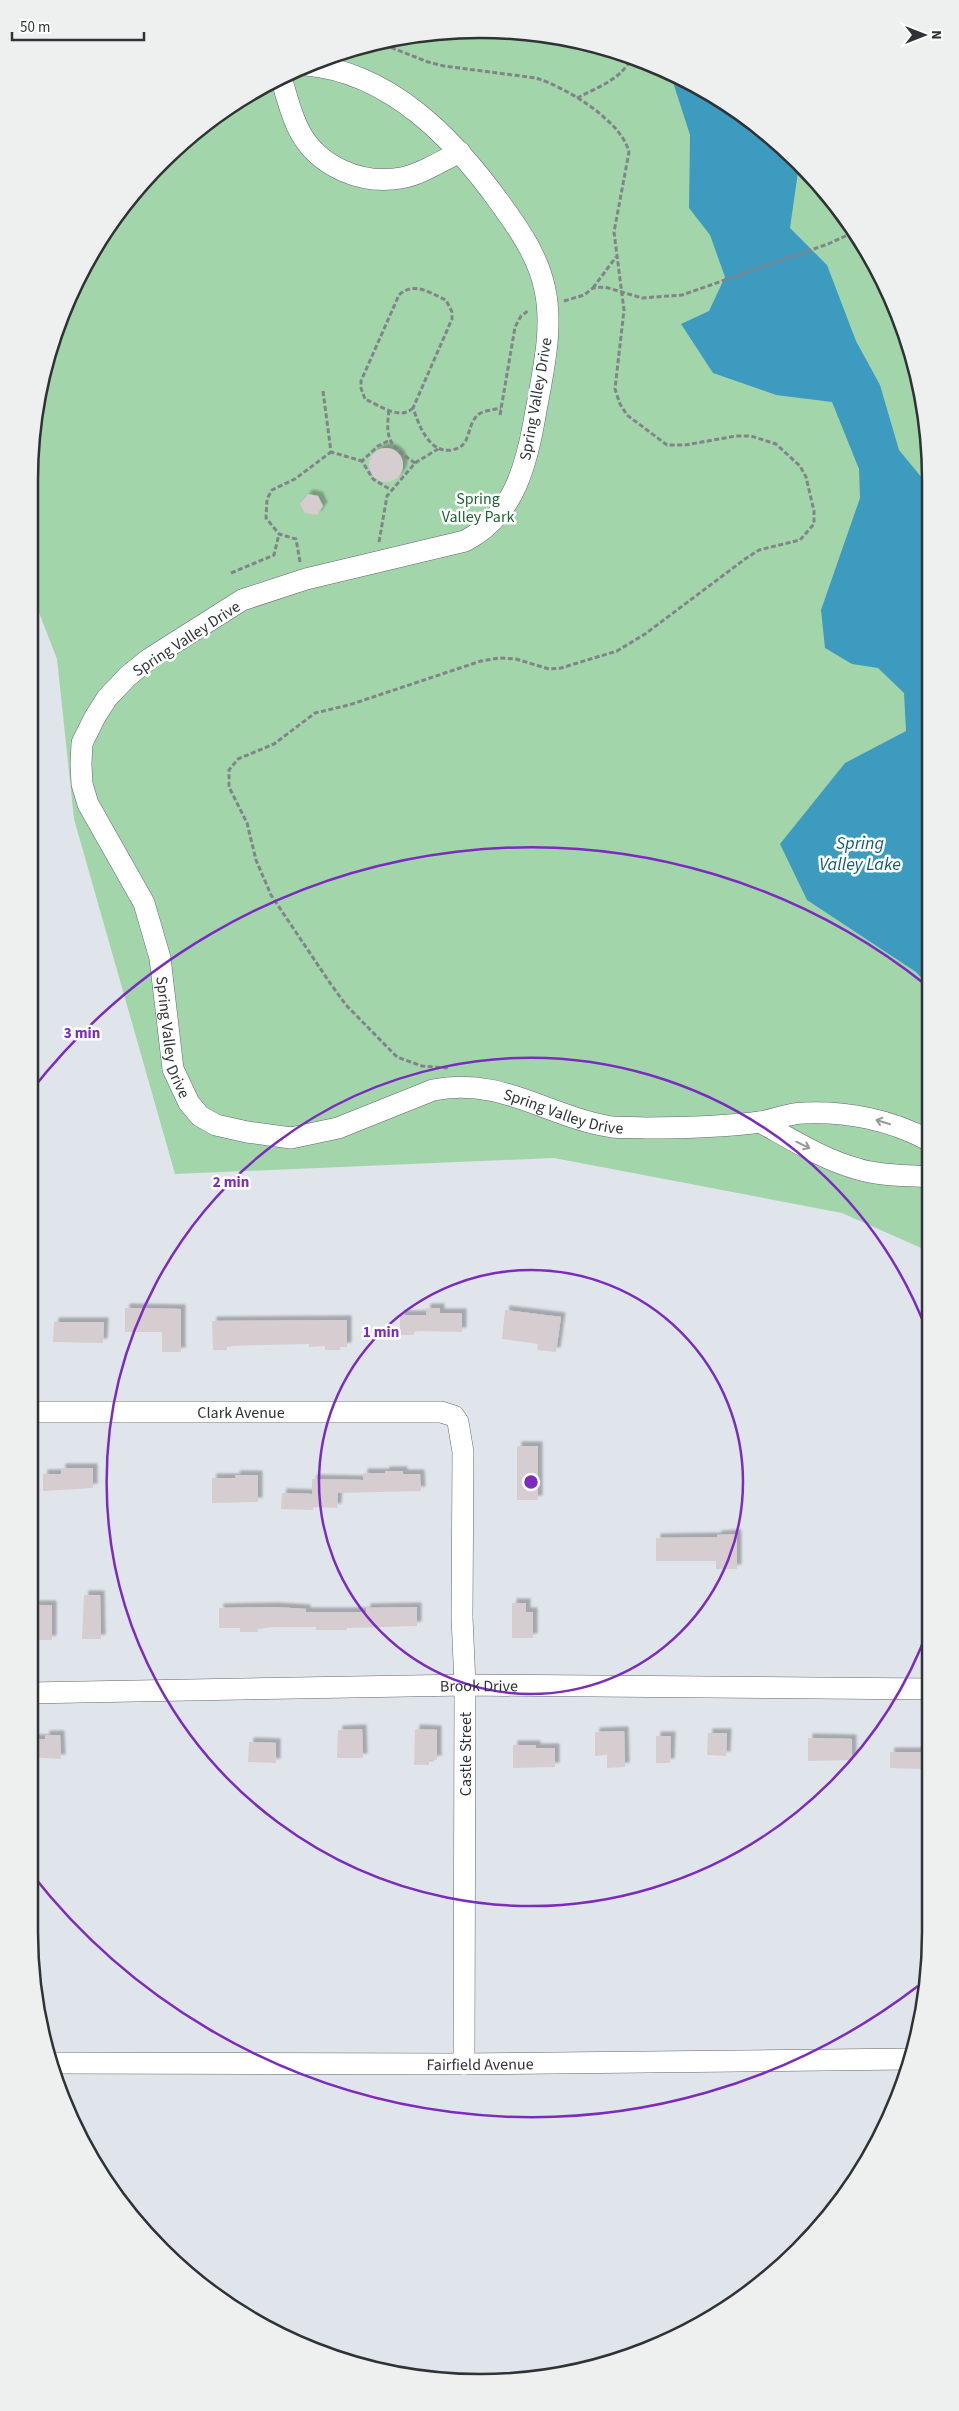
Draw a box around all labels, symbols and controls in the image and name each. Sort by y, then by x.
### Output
scale bar [12,10,145,42]
north arrow [899,10,949,60]
text: 50 m [20,17,50,38]
text: N [926,30,946,40]
street label: Spring Valley Drive [514,336,558,462]
park label: Spring Valley Park [442,488,514,528]
street label: Spring Valley Drive [128,596,245,682]
water label: Spring Valley Lake [819,831,901,877]
street label: Spring Valley Drive [150,975,195,1102]
text: 3 min [64,1023,100,1044]
street label: Spring Valley Drive [501,1084,624,1140]
one-way arrow [875,1117,891,1127]
one-way arrow [795,1141,810,1150]
text: 2 min [213,1172,249,1193]
text: 1 min [363,1322,399,1343]
street label: Clark Avenue [197,1402,285,1424]
centre of rings [522,1473,540,1491]
street label: Brook Drive [440,1675,518,1697]
street label: Castle Street [455,1711,477,1796]
street label: Fairfield Avenue [426,2053,534,2076]

